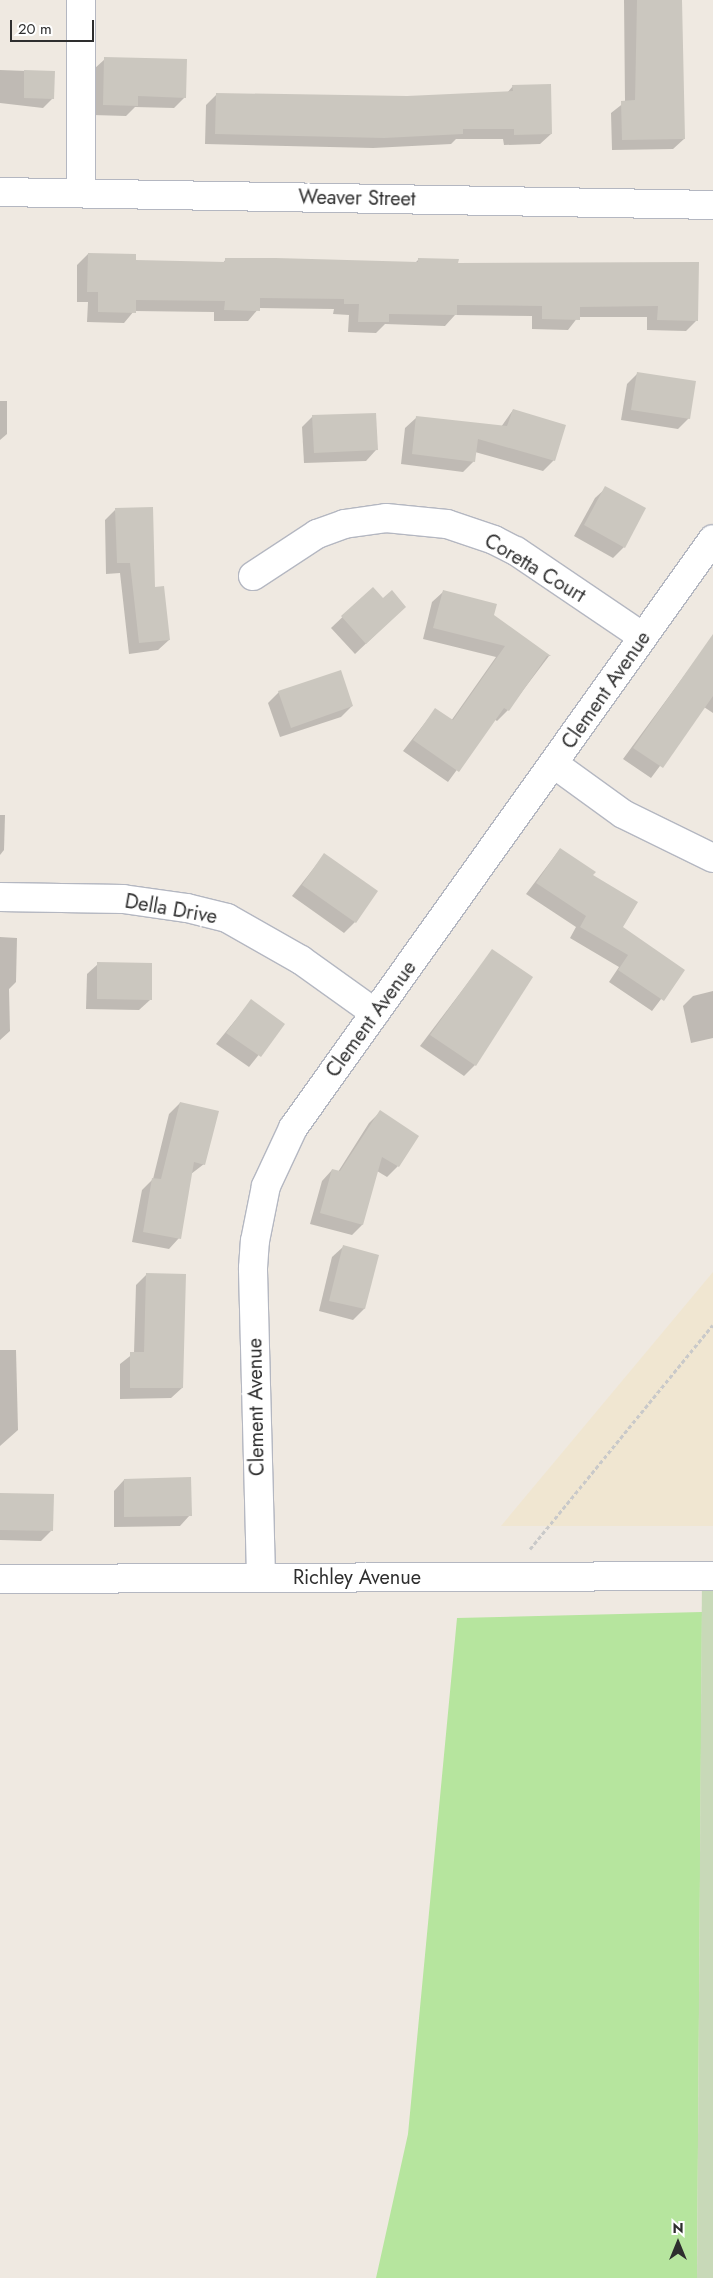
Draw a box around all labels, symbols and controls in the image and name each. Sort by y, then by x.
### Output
scale bar [12,10,96,42]
text: 20 m [18,18,52,40]
street label: Weaver Street [298,185,416,211]
street label: Coretta Court [480,528,590,608]
street label: Clement Avenue [557,627,655,753]
street label: Della Drive [123,889,219,929]
street label: Clement Avenue [321,956,421,1082]
street label: Clement Avenue [243,1338,269,1476]
street label: Richley Avenue [293,1565,421,1589]
north arrow [653,2218,703,2268]
text: N [672,2218,684,2238]

